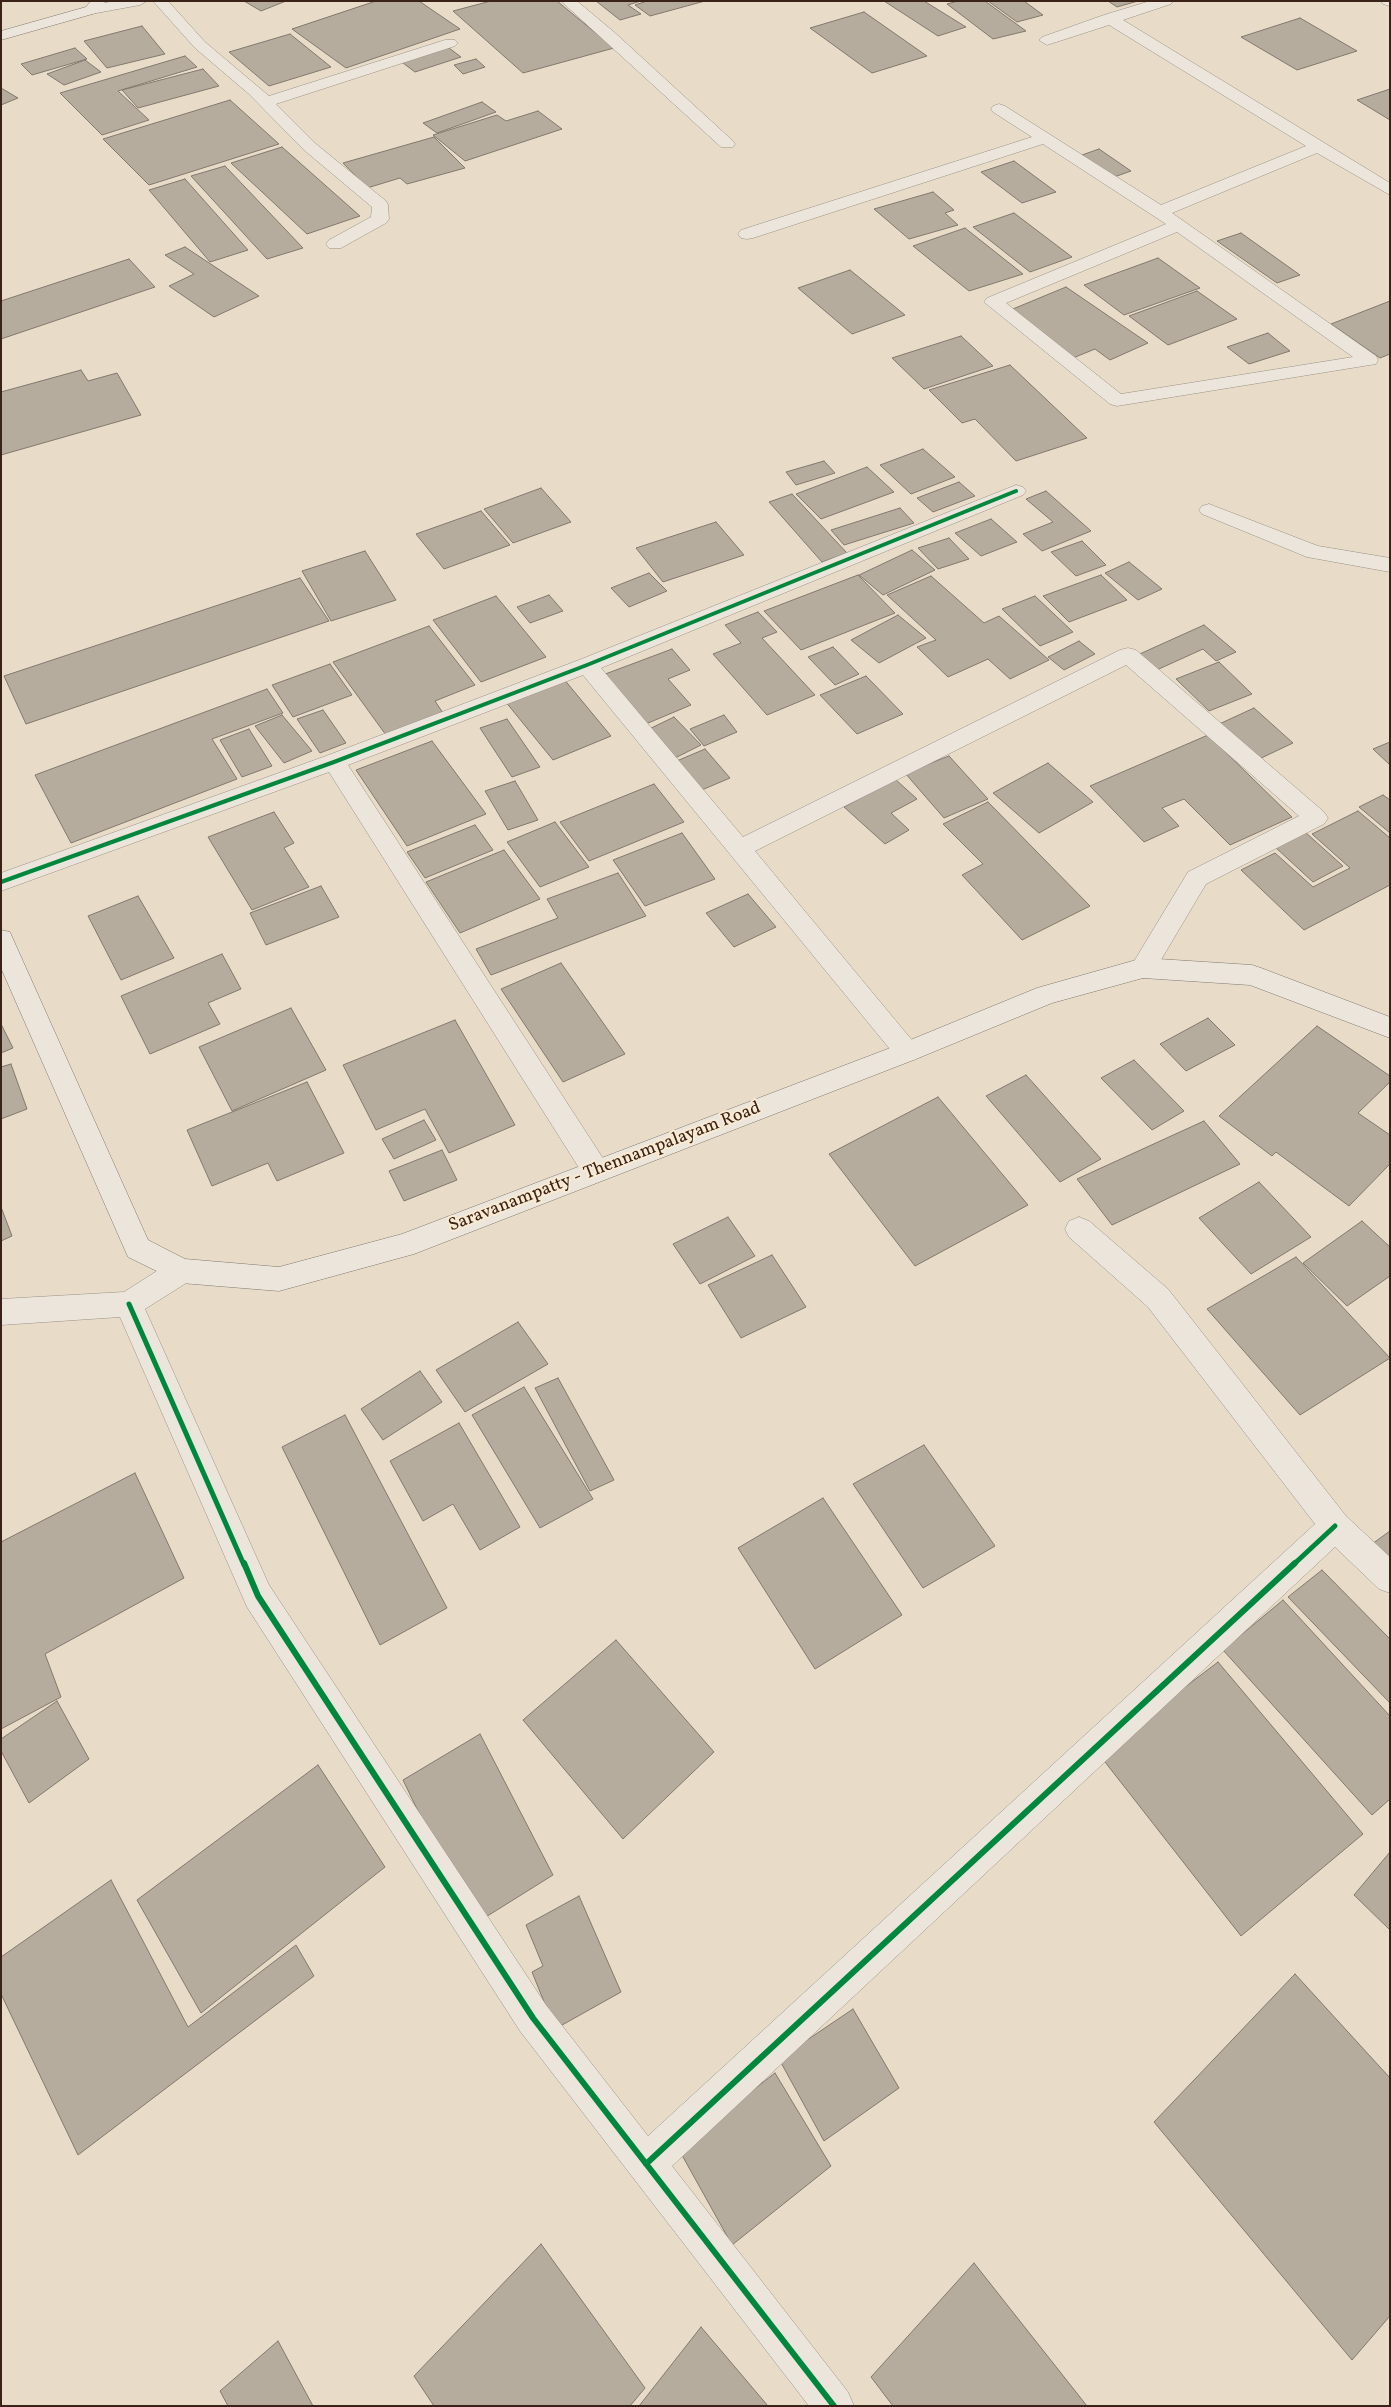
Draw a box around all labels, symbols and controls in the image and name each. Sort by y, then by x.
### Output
street label: Saravanampatty - Thennampalayam Road [446,1098,764,1238]

